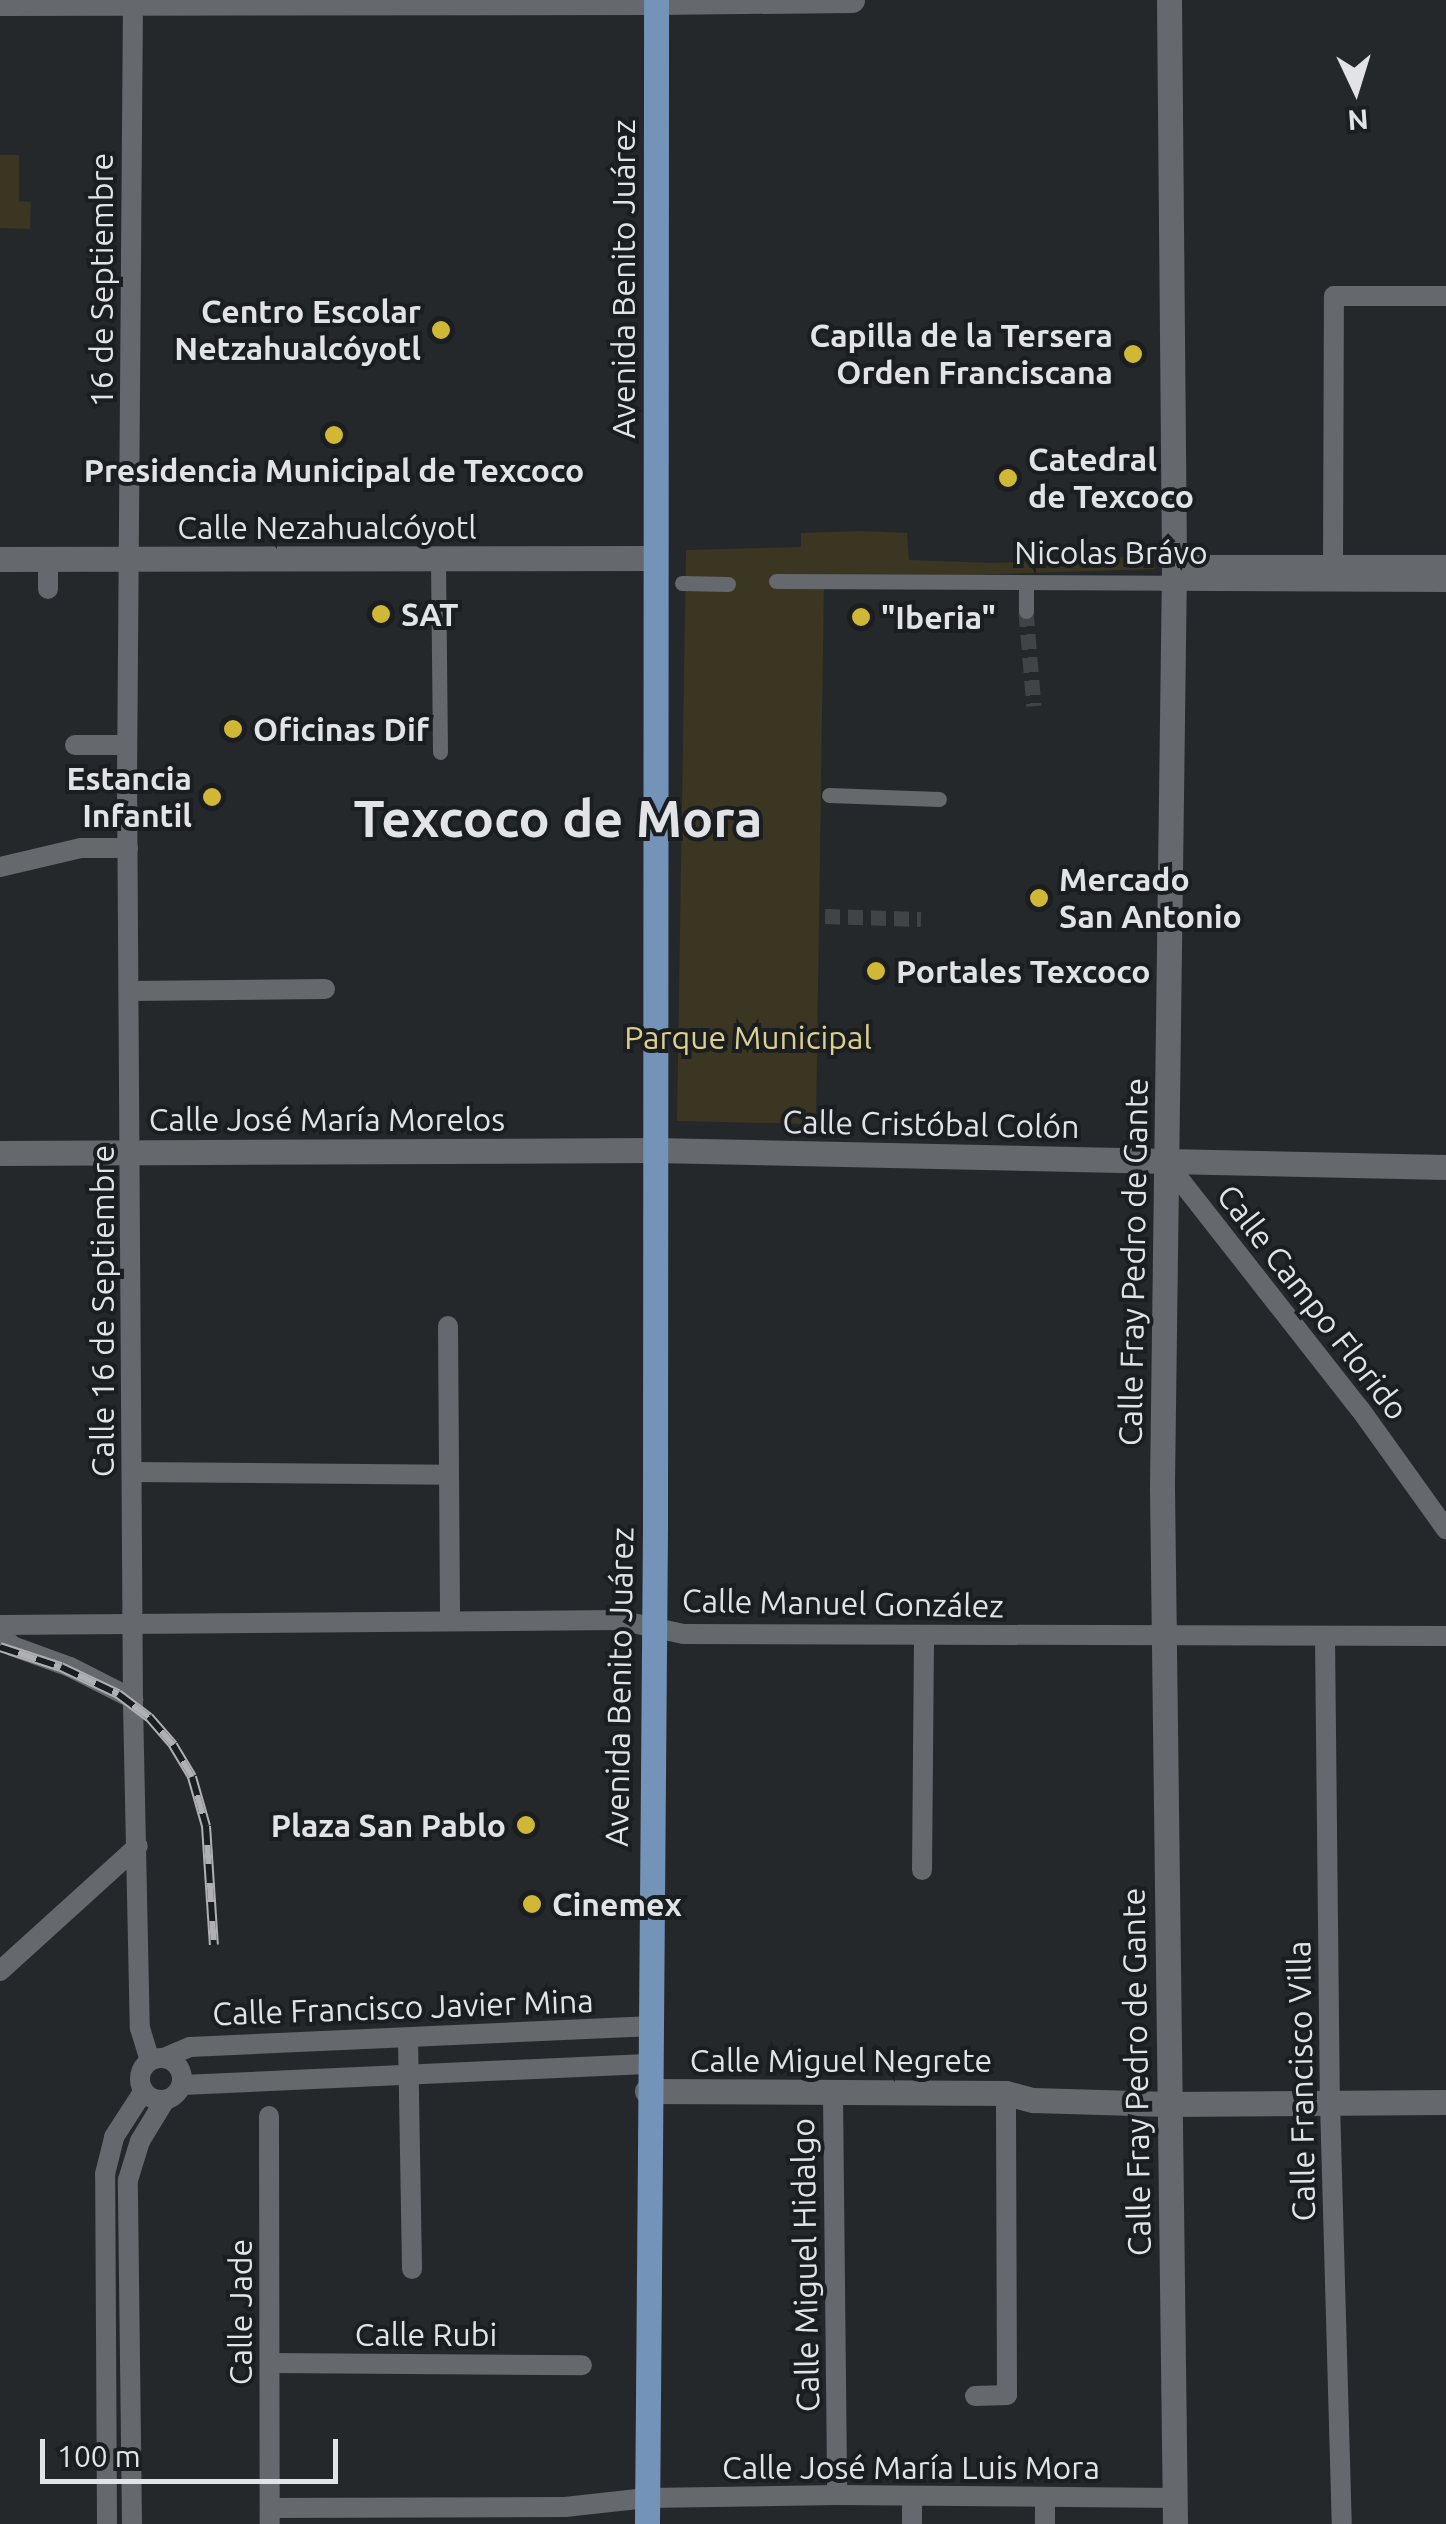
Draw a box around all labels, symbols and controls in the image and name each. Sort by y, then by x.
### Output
north arrow [1306,40,1406,140]
text: N [1347,104,1370,137]
street label: Avenida Benito Juárez [604,119,642,439]
street label: 16 de Septiembre [82,153,120,407]
place label: Centro Escolar Netzahualcóyotl [174,293,421,368]
place label: Capilla de la Tersera Orden Franciscana [810,317,1113,392]
marker: Centro Escolar Netzahualcóyotl [430,319,452,341]
marker: Capilla de la Tersera Orden Franciscana [1122,343,1144,365]
marker: Presidencia Municipal de Texcoco [323,424,345,446]
place label: Catedral de Texcoco [1028,441,1194,516]
place label: Presidencia Municipal de Texcoco [84,451,584,489]
marker: Catedral de Texcoco [997,467,1019,489]
street label: Calle Nezahualcóyotl [177,508,477,546]
street label: Nicolas Brávo [1014,533,1208,571]
place label: SAT [401,595,458,633]
place label: "Iberia" [881,598,996,636]
marker: SAT [370,603,392,625]
marker: "Iberia" [850,606,872,628]
place label: Oficinas Dif [253,710,429,748]
marker: Oficinas Dif [222,718,244,740]
place label: Estancia Infantil [66,760,192,835]
marker: Estancia Infantil [201,786,223,808]
district label: Texcoco de Mora [354,788,762,850]
place label: Mercado San Antonio [1059,861,1242,936]
marker: Mercado San Antonio [1028,887,1050,909]
place label: Portales Texcoco [896,952,1151,990]
marker: Portales Texcoco [865,960,887,982]
park label: Parque Municipal [624,1018,872,1056]
street label: Calle Fray Pedro de Gante [1111,1078,1155,1446]
street label: Calle José María Morelos [149,1100,505,1138]
street label: Calle Cristóbal Colón [782,1102,1080,1146]
street label: Calle 16 de Septiembre [83,1145,121,1477]
street label: Calle Campo Florido [1209,1177,1417,1427]
street label: Avenida Benito Juárez [597,1527,641,1847]
street label: Calle Manuel González [682,1581,1004,1625]
place label: Plaza San Pablo [271,1806,506,1844]
marker: Plaza San Pablo [515,1814,537,1836]
place label: Cinemex [552,1885,682,1923]
street label: Calle Fray Pedro de Gante [1114,1888,1158,2256]
marker: Cinemex [521,1893,543,1915]
street label: Calle Francisco Villa [1279,1940,1323,2222]
street label: Calle Francisco Javier Mina [212,1981,594,2033]
street label: Calle Miguel Negrete [690,2041,992,2079]
street label: Calle Miguel Hidalgo [783,2118,827,2412]
street label: Calle Jade [221,2239,259,2385]
street label: Calle Rubi [355,2315,497,2353]
scale bar [45,2419,342,2481]
text: 100 m [57,2439,141,2473]
street label: Calle José María Luis Mora [722,2448,1100,2486]

